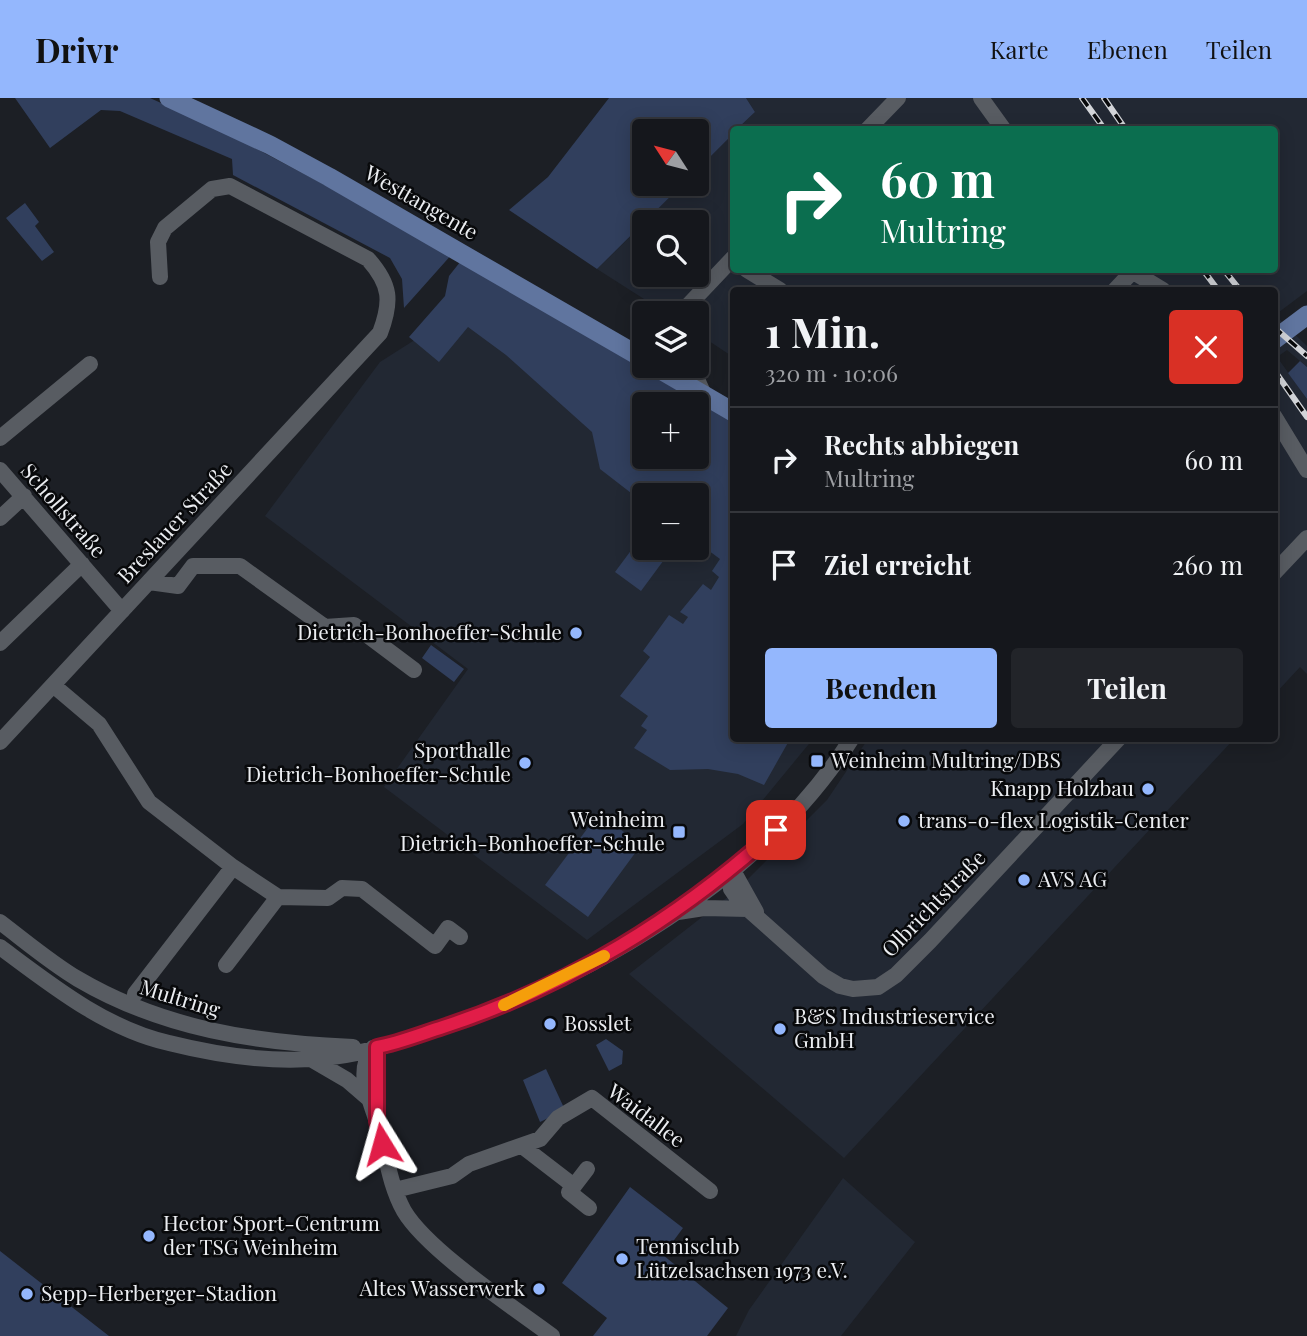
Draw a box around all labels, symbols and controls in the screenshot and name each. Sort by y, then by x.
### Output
text: Drivr [35,27,118,71]
text: Karte [990,33,1049,65]
text: Ebenen [1087,33,1168,65]
text: Teilen [1206,33,1272,65]
north arrow [632,119,709,196]
map controls [632,119,709,560]
text: 60 m [880,145,995,210]
icon: right [765,154,856,245]
street label: Westtangente [359,157,484,245]
text: Multring [880,208,1006,251]
button: search [632,210,709,287]
button: layers [632,301,709,378]
text: 1 Min. [765,303,880,359]
button: close [1169,310,1243,384]
text: 320 m · 10:06 [765,357,898,388]
button: + [632,392,709,469]
text: Rechts abbiegen [824,427,1019,462]
icon: right [765,441,803,479]
text: 60 m [1184,442,1243,477]
street label: Breslauer Straße [110,455,237,589]
street label: Schollstraße [16,456,113,563]
text: Multring [824,462,914,493]
button: − [632,483,709,560]
icon: arrive [765,546,803,584]
text: Ziel erreicht [824,547,971,582]
text: 260 m [1172,547,1243,582]
place label: Dietrich-Bonhoeffer-Schule [297,617,562,645]
marker: Dietrich-Bonhoeffer-Schule [568,625,584,641]
button: Beenden [765,648,997,728]
button: Teilen [1011,648,1243,728]
place label: Sporthalle Dietrich-Bonhoeffer-Schule [246,735,511,787]
place label: Weinheim Multring/DBS [830,745,1061,773]
marker: Weinheim Multring/DBS [809,753,825,769]
marker: Sporthalle Dietrich-Bonhoeffer-Schule [517,755,533,771]
place label: Knapp Holzbau [990,773,1134,801]
marker: Knapp Holzbau [1140,781,1156,797]
pin [746,800,806,860]
place label: Weinheim Dietrich-Bonhoeffer-Schule [400,804,665,856]
place label: trans-o-flex Logistik-Center [918,805,1190,833]
icon: arrive [757,811,795,849]
marker: trans-o-flex Logistik-Center [896,813,912,829]
marker: Weinheim Dietrich-Bonhoeffer-Schule [671,824,687,840]
street label: Olbrichtstraße [874,843,991,962]
place label: AVS AG [1037,864,1107,892]
marker: AVS AG [1016,872,1032,888]
street label: Multring [137,972,224,1023]
place label: B&S Industrieservice GmbH [794,1001,995,1053]
place label: Bosslet [564,1008,632,1036]
marker: Bosslet [542,1016,558,1032]
marker: B&S Industrieservice GmbH [772,1021,788,1037]
street label: Waidallee [602,1075,692,1153]
position arrow [345,1107,419,1181]
place label: Hector Sport-Centrum der TSG Weinheim [163,1208,380,1260]
marker: Hector Sport-Centrum der TSG Weinheim [141,1228,157,1244]
place label: Tennisclub Lützelsachsen 1973 e.V. [636,1231,848,1283]
marker: Tennisclub Lützelsachsen 1973 e.V. [614,1251,630,1267]
place label: Altes Wasserwerk [359,1273,525,1301]
place label: Sepp-Herberger-Stadion [41,1278,278,1306]
marker: Altes Wasserwerk [531,1281,547,1297]
marker: Sepp-Herberger-Stadion [19,1286,35,1302]

